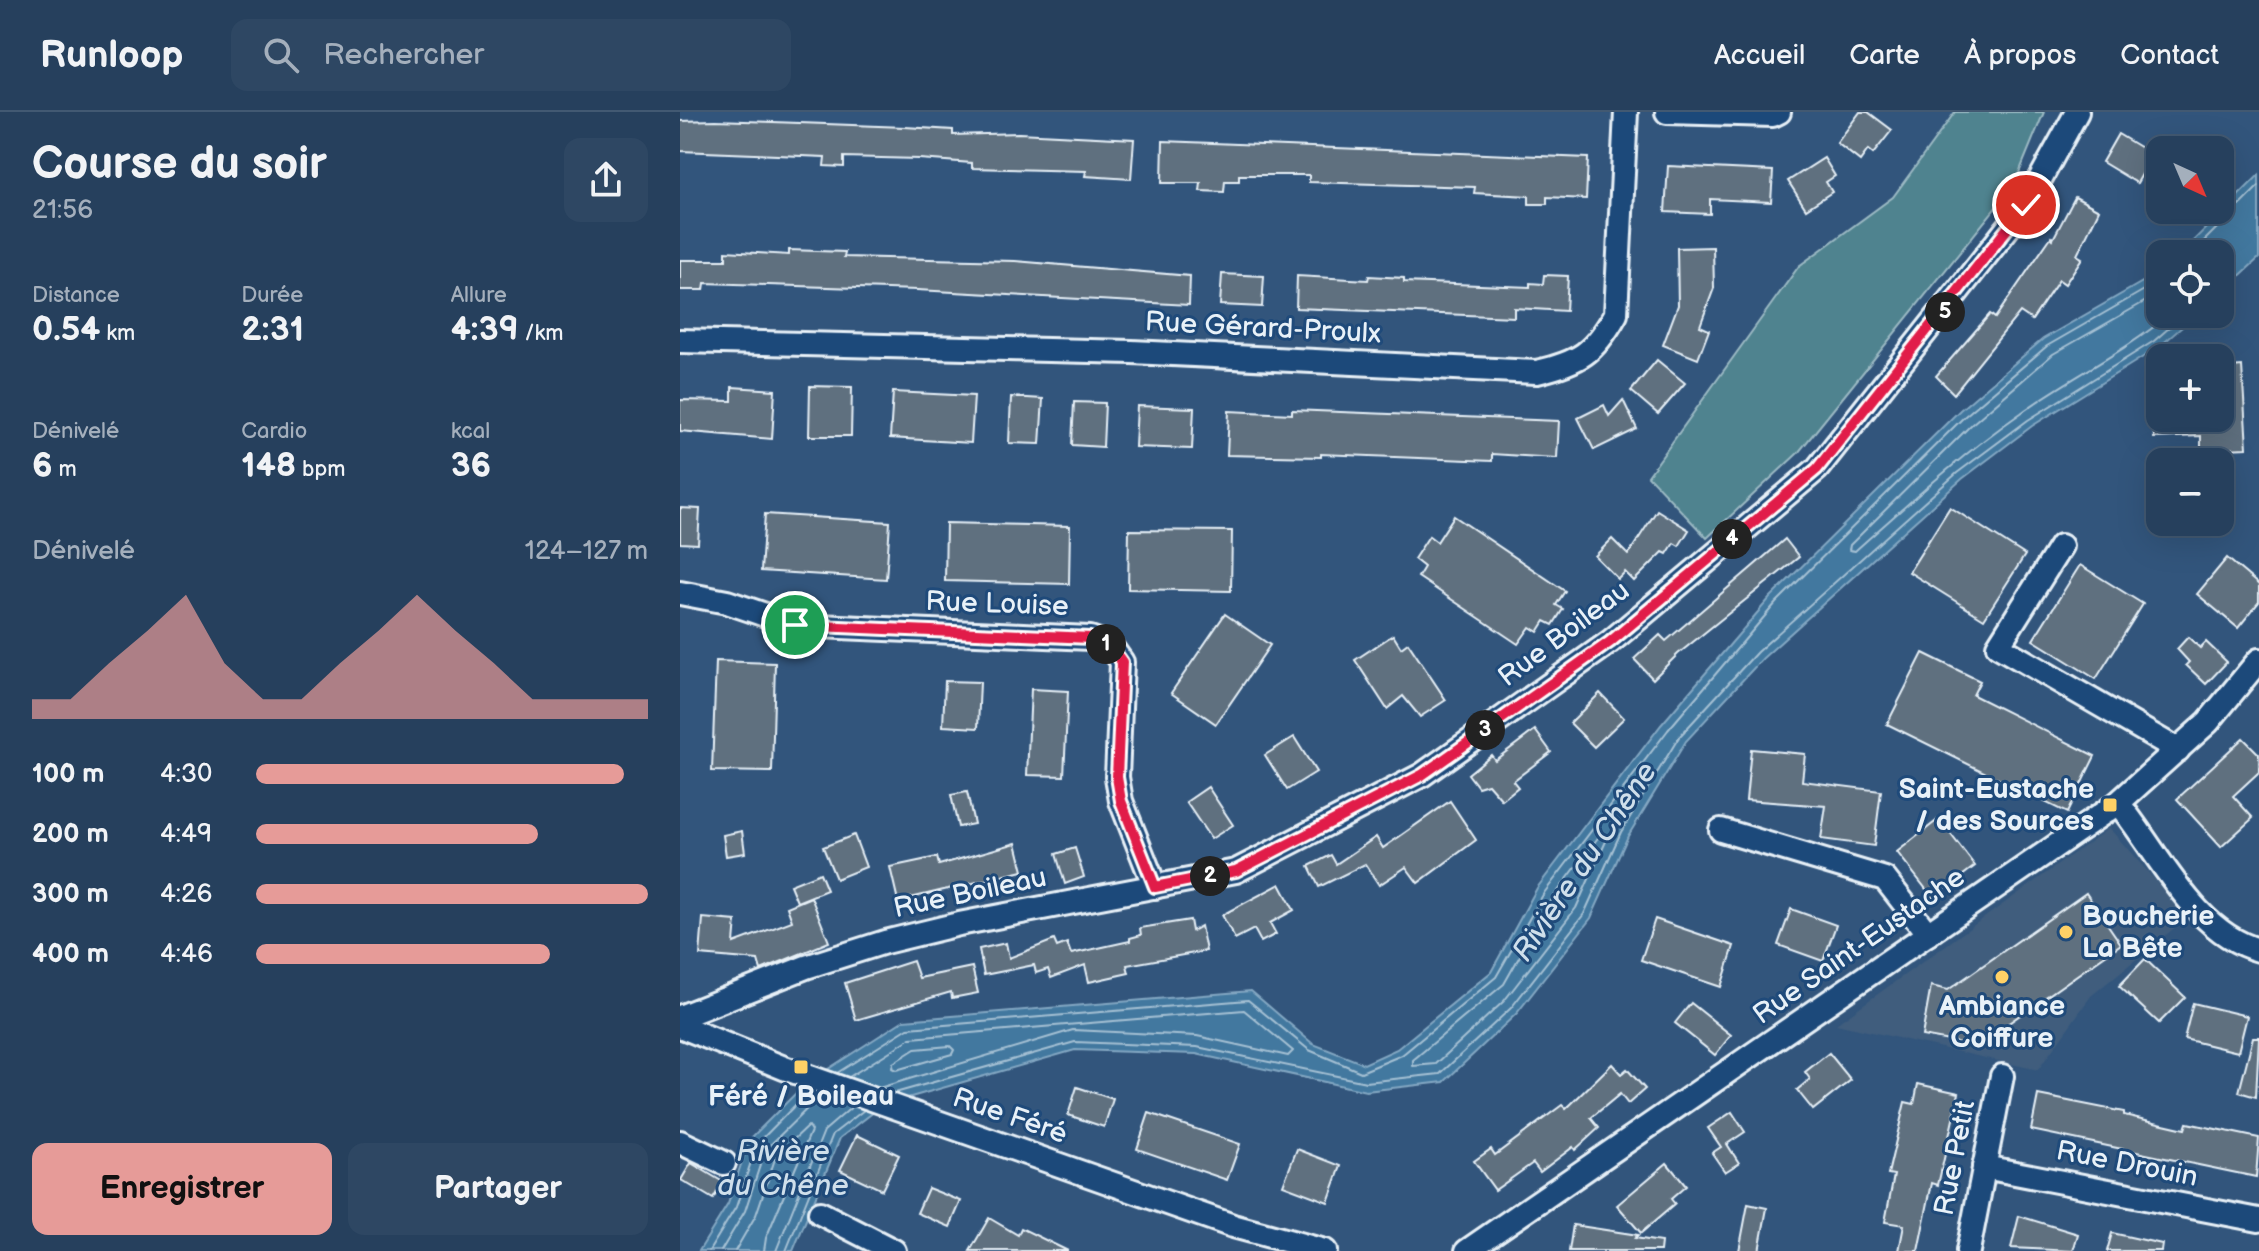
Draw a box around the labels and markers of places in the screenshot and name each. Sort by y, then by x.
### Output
pin [1992,171,2060,239]
pin: 5 [1925,292,1965,332]
pin: 4 [1712,519,1752,559]
pin [761,591,829,659]
pin: 1 [1086,624,1126,664]
pin: 3 [1465,710,1505,750]
place label: Saint-Eustache / des Sources [1899,773,2094,838]
marker: Saint-Eustache / des Sources [2101,796,2119,814]
pin: 2 [1190,856,1230,896]
place label: Boucherie La Bête [2082,900,2214,965]
marker: Boucherie La Bête [2057,923,2075,941]
marker: Ambiance Coiffure [1993,968,2011,986]
place label: Ambiance Coiffure [1938,990,2065,1055]
marker: Féré / Boileau [792,1058,810,1076]
place label: Féré / Boileau [708,1080,894,1113]

